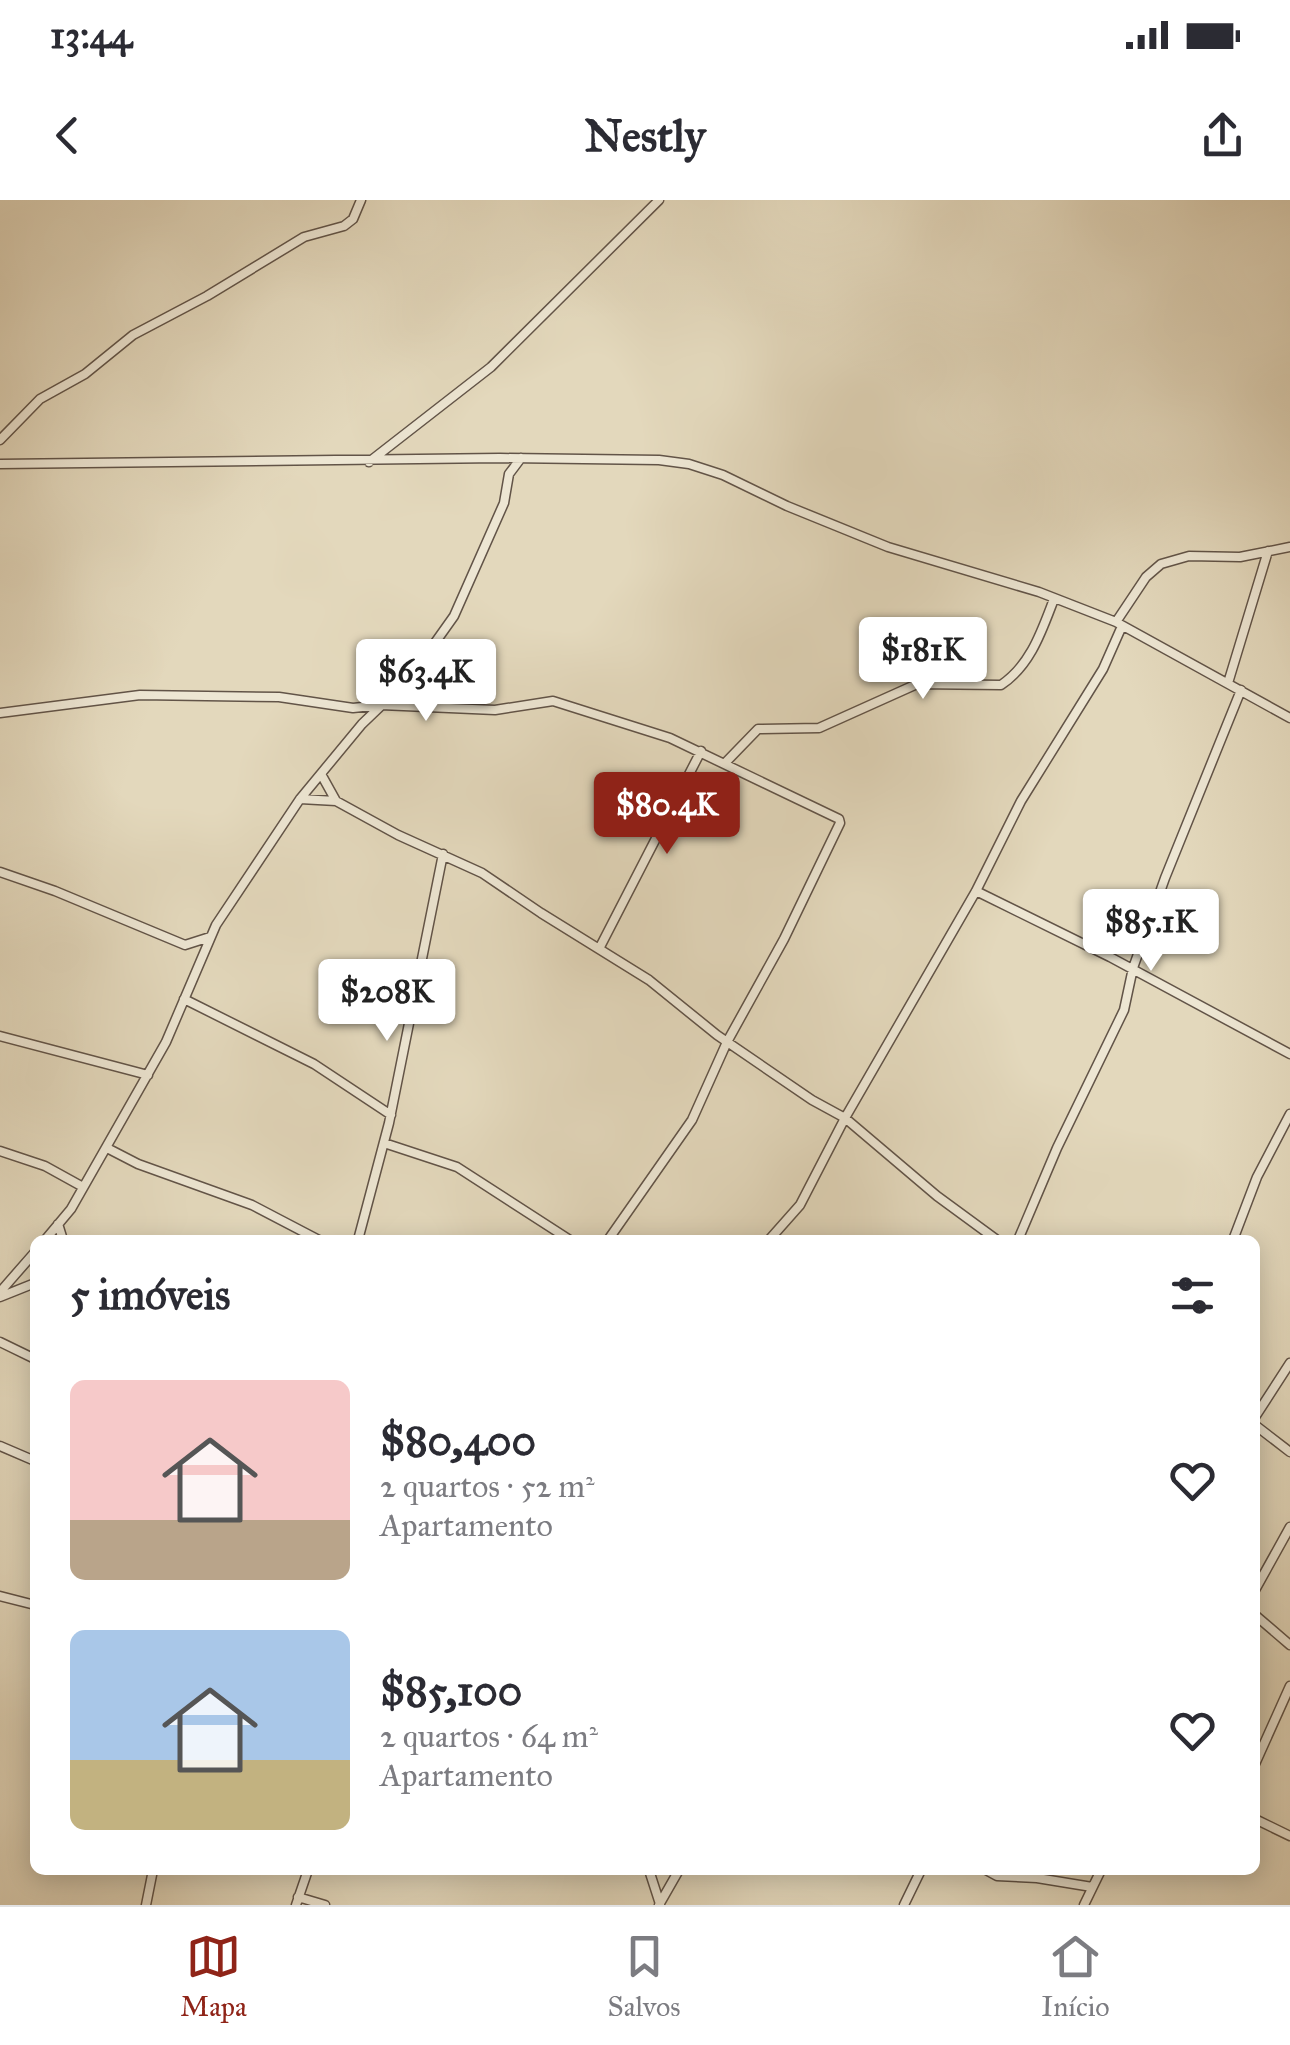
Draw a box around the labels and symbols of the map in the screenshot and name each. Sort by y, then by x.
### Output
pin: $181K [853,617,993,702]
pin: $63.4K [345,639,507,724]
pin: $80.4K [586,772,748,857]
pin: $85.1K [1070,889,1232,974]
pin: $208K [317,959,457,1044]

